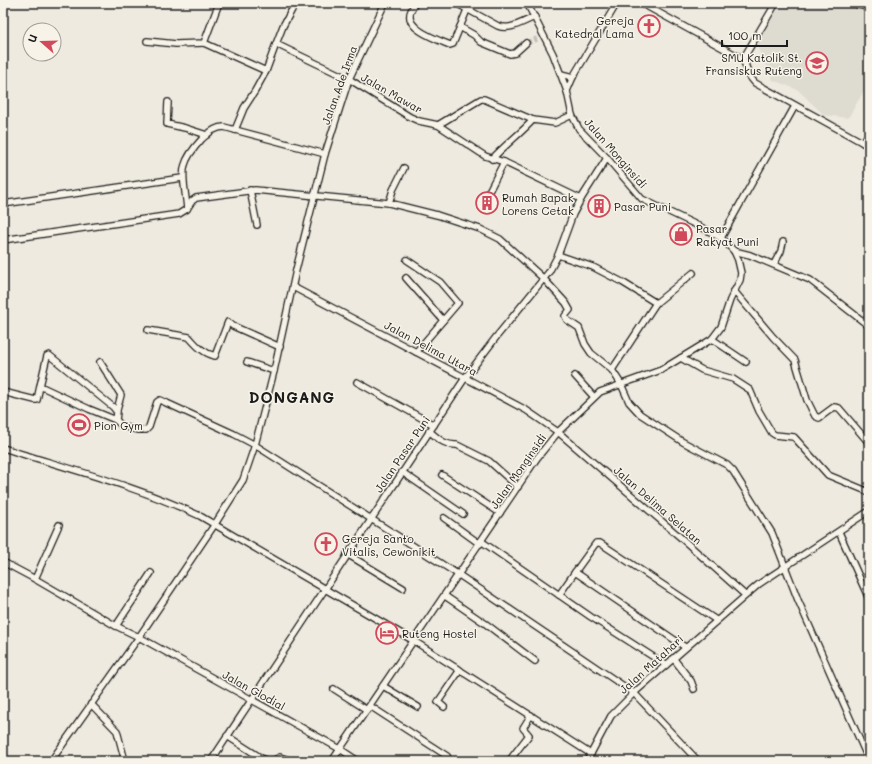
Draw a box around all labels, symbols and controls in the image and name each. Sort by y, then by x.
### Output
place label: Gereja Katedral Lama [555,13,634,41]
church icon: Gereja Katedral Lama [636,13,662,39]
north arrow [22,22,62,62]
scale bar [722,22,787,48]
text: 100 m [728,27,762,43]
text: U [24,32,41,45]
street label: Jalan Ade Irma [318,43,360,127]
place label: SMU Katolik St. Fransiskus Ruteng [705,50,802,78]
school or university icon: SMU Katolik St. Fransiskus Ruteng [804,50,830,76]
street label: Jalan Mawar [359,69,425,117]
street label: Jalan Monginsidi [581,115,651,191]
building icon: Rumah Bapak Lorens Cetak [474,190,500,216]
place label: Rumah Bapak Lorens Cetak [502,190,574,218]
building icon: Pasar Puni [586,193,612,219]
place label: Pasar Puni [614,199,671,214]
shop icon: Pasar Rakyat Puni [668,221,694,247]
place label: Pasar Rakyat Puni [696,221,759,249]
street label: Jalan Delima Utara [382,317,480,379]
district label: DONGANG [249,387,335,407]
sports icon: Pion Gym [66,412,92,438]
street label: Jalan Pasar Puni [371,413,433,495]
place label: Pion Gym [94,418,143,433]
street label: Jalan Monginsidi [487,430,549,512]
street label: Jalan Delima Selatan [611,463,705,547]
church icon: Gereja Santo Vitalis, Cewonikit [313,531,339,557]
place label: Gereja Santo Vitalis, Cewonikit [342,531,436,559]
hotel icon: Ruteng Hostel [374,620,400,646]
place label: Ruteng Hostel [402,626,477,641]
street label: Jalan Matahari [616,631,686,697]
street label: Jalan Glodial [220,667,288,713]

